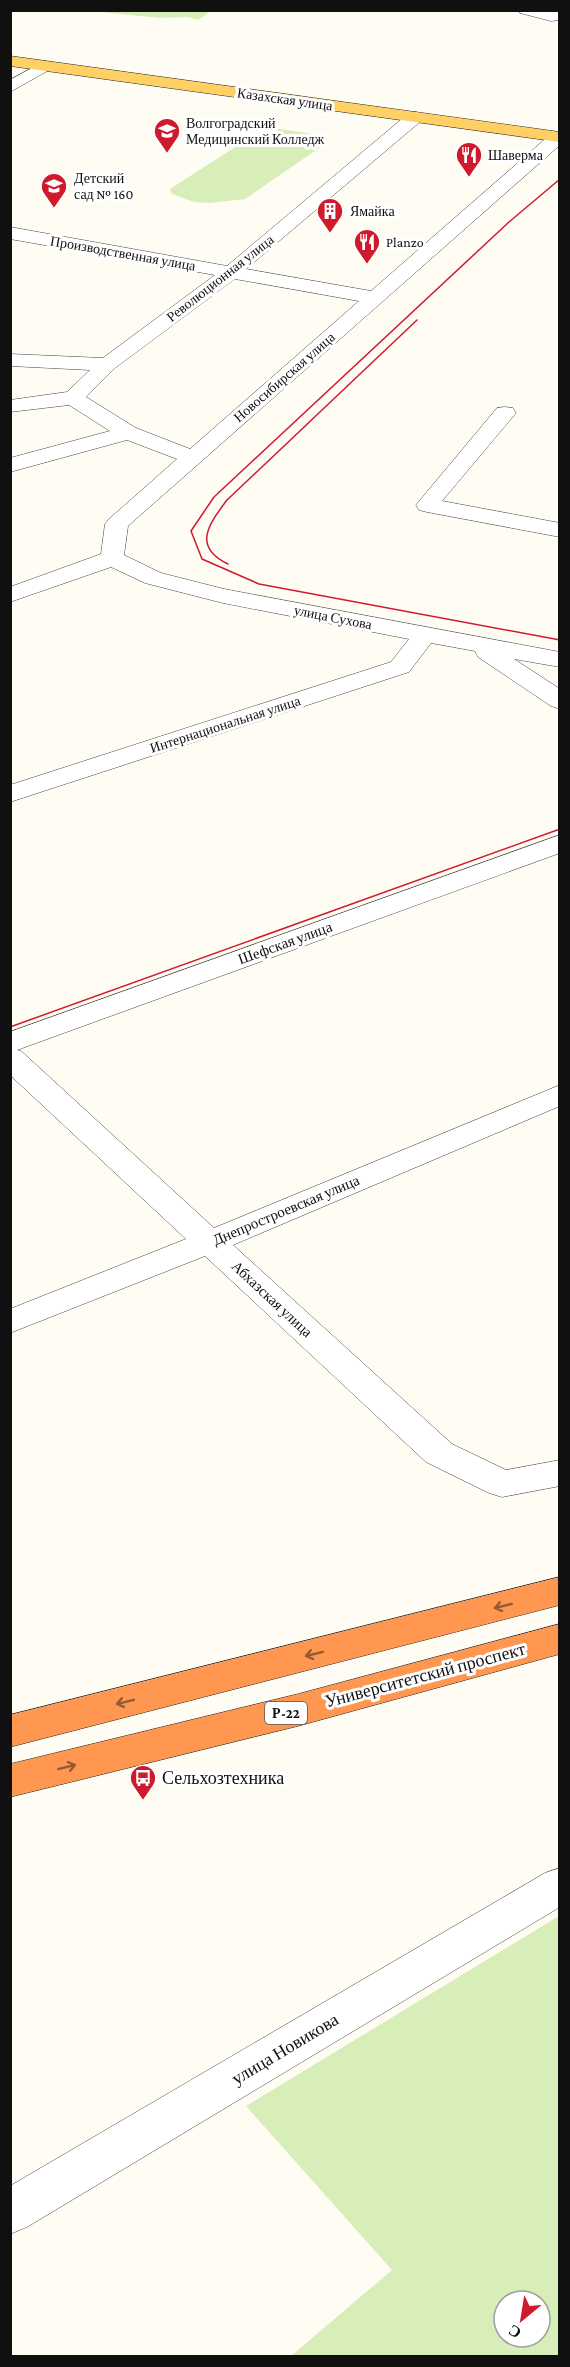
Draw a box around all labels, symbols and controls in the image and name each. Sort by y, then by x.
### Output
street label: Казахская улица [236,84,335,114]
place label: Волгоградский Медицинский Колледж [186,115,325,147]
school or university icon: Волгоградский Медицинский Колледж [152,116,182,154]
restaurant icon: Шаверма [454,140,484,178]
place label: Шаверма [488,147,544,163]
place label: Детский сад № 160 [74,170,133,202]
school or university icon: Детский сад № 160 [39,171,69,209]
building icon: Ямайка [315,196,345,234]
place label: Ямайка [350,203,395,219]
restaurant icon: Planzo [352,227,382,265]
street label: Революционная улица [163,231,277,325]
street label: Производственная улица [49,232,198,274]
place label: Planzo [386,234,424,250]
street label: Новосибирская улица [230,328,338,425]
street label: улица Сухова [293,602,374,633]
street label: Интернациональная улица [148,692,303,756]
street label: Шефская улица [236,918,334,967]
street label: Днепростроевская улица [210,1172,362,1248]
street label: Абхазская улица [228,1258,316,1341]
one-way arrow [494,1600,513,1612]
street label: Университетский проспект [323,1639,528,1711]
one-way arrow [305,1649,324,1661]
one-way arrow [116,1697,135,1709]
road number: Р-22 [265,1702,307,1724]
one-way arrow [57,1761,76,1773]
bus stop icon: Сельхозтехника [128,1763,158,1801]
place label: Сельхозтехника [162,1768,284,1788]
street label: улица Новикова [228,2009,342,2089]
north arrow [492,2289,552,2349]
text: С [505,2321,524,2342]

